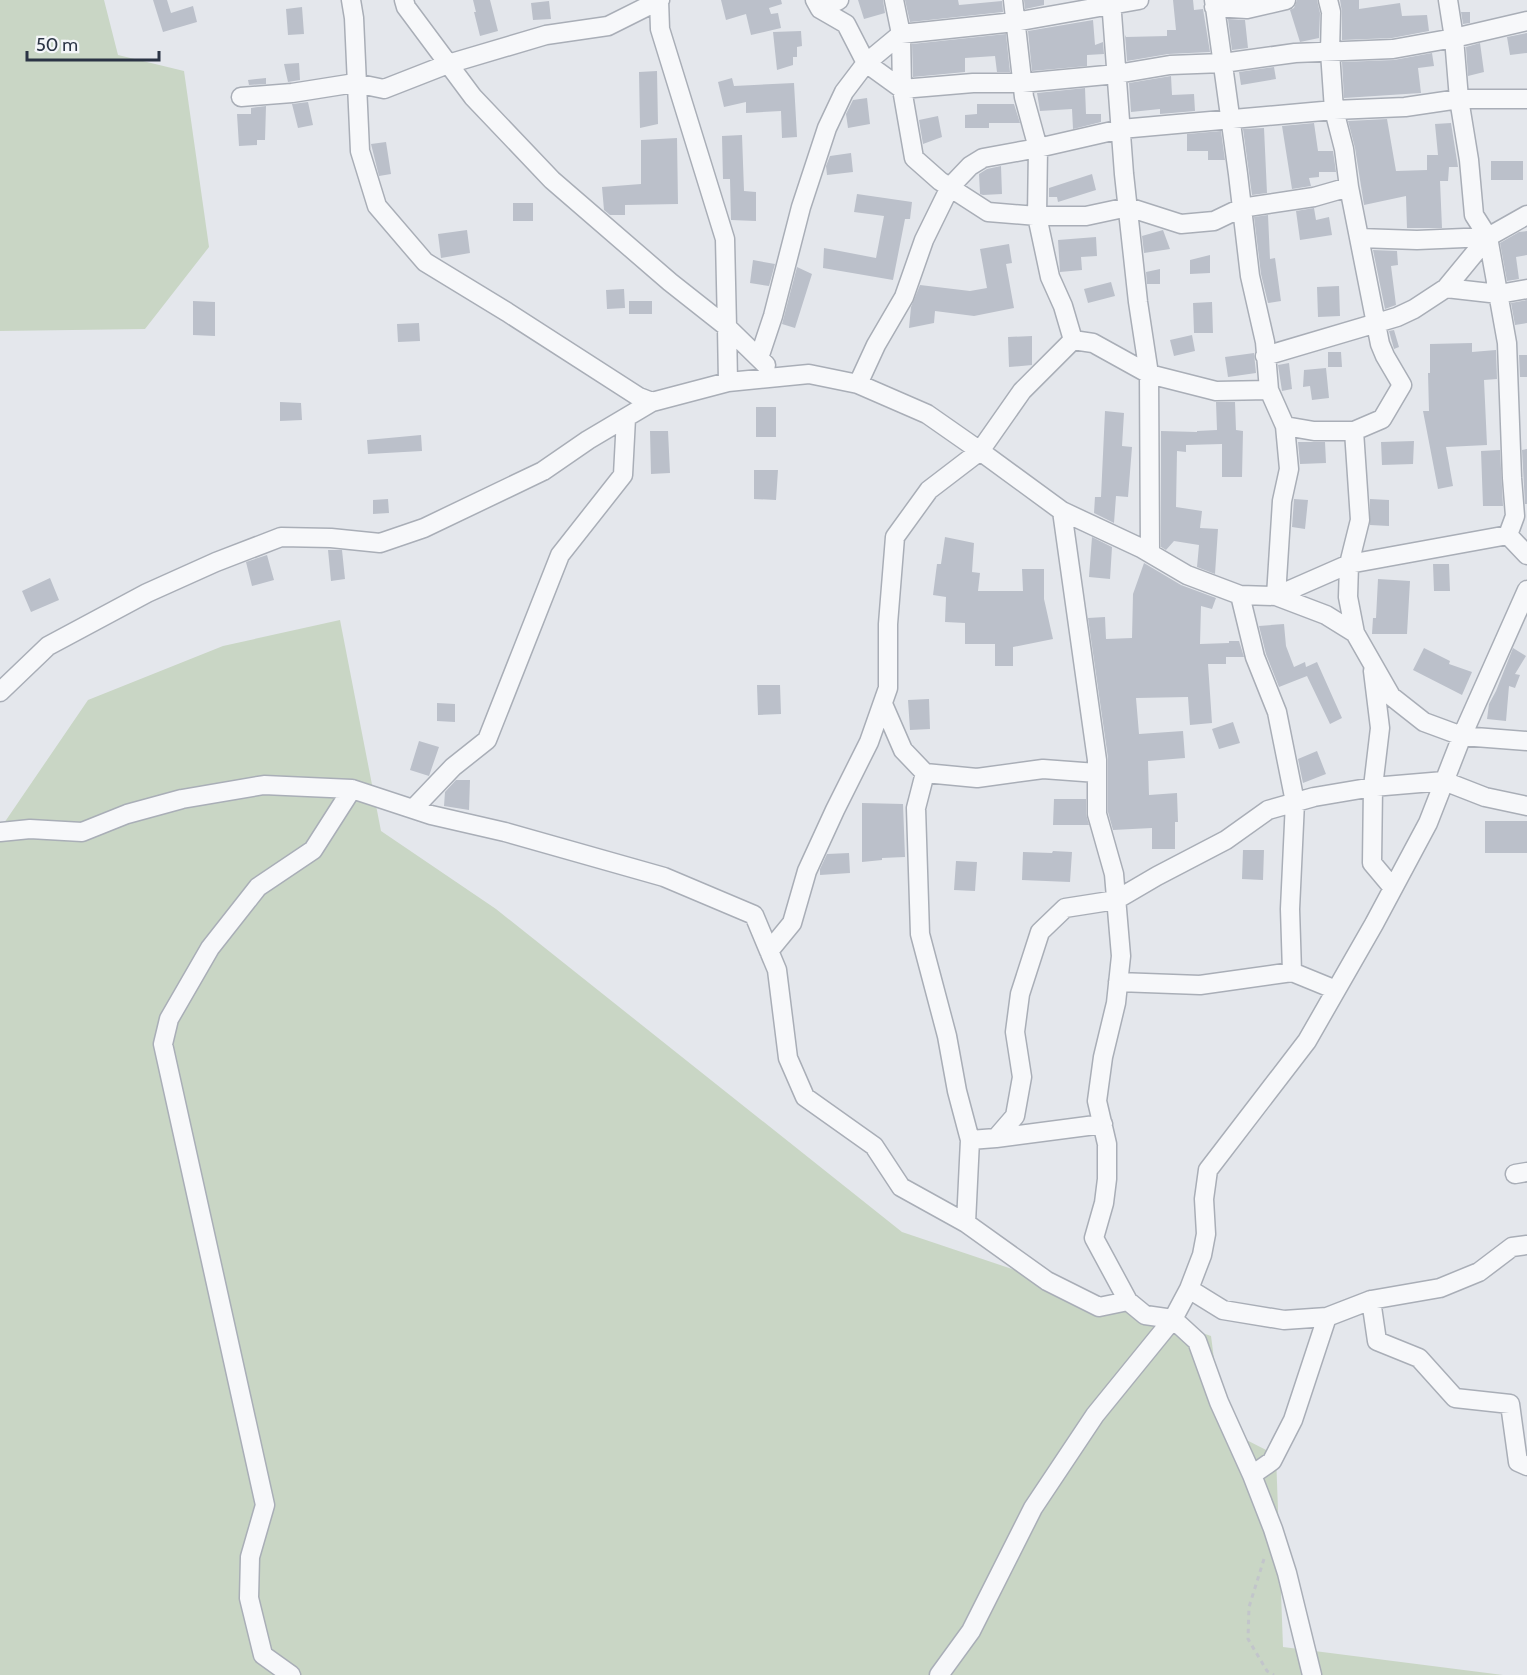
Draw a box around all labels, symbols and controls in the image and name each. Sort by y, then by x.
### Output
scale bar [27,24,159,62]
text: 50 m [36,34,78,56]

